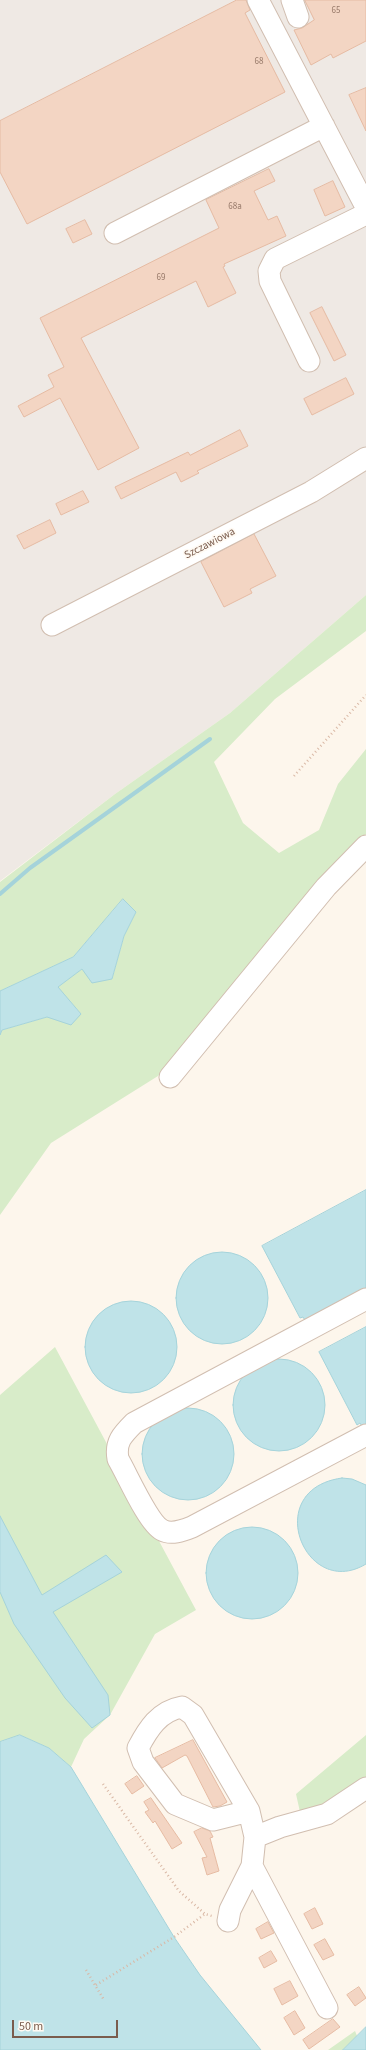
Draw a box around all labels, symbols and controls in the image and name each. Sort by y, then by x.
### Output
house number: 65 [332,6,340,16]
house number: 68 [255,57,263,67]
house number: 68a [228,202,242,212]
house number: 69 [157,273,165,283]
street label: Szczawiowa [182,526,238,562]
scale bar [14,2012,120,2038]
text: 50 m [19,2018,43,2035]

